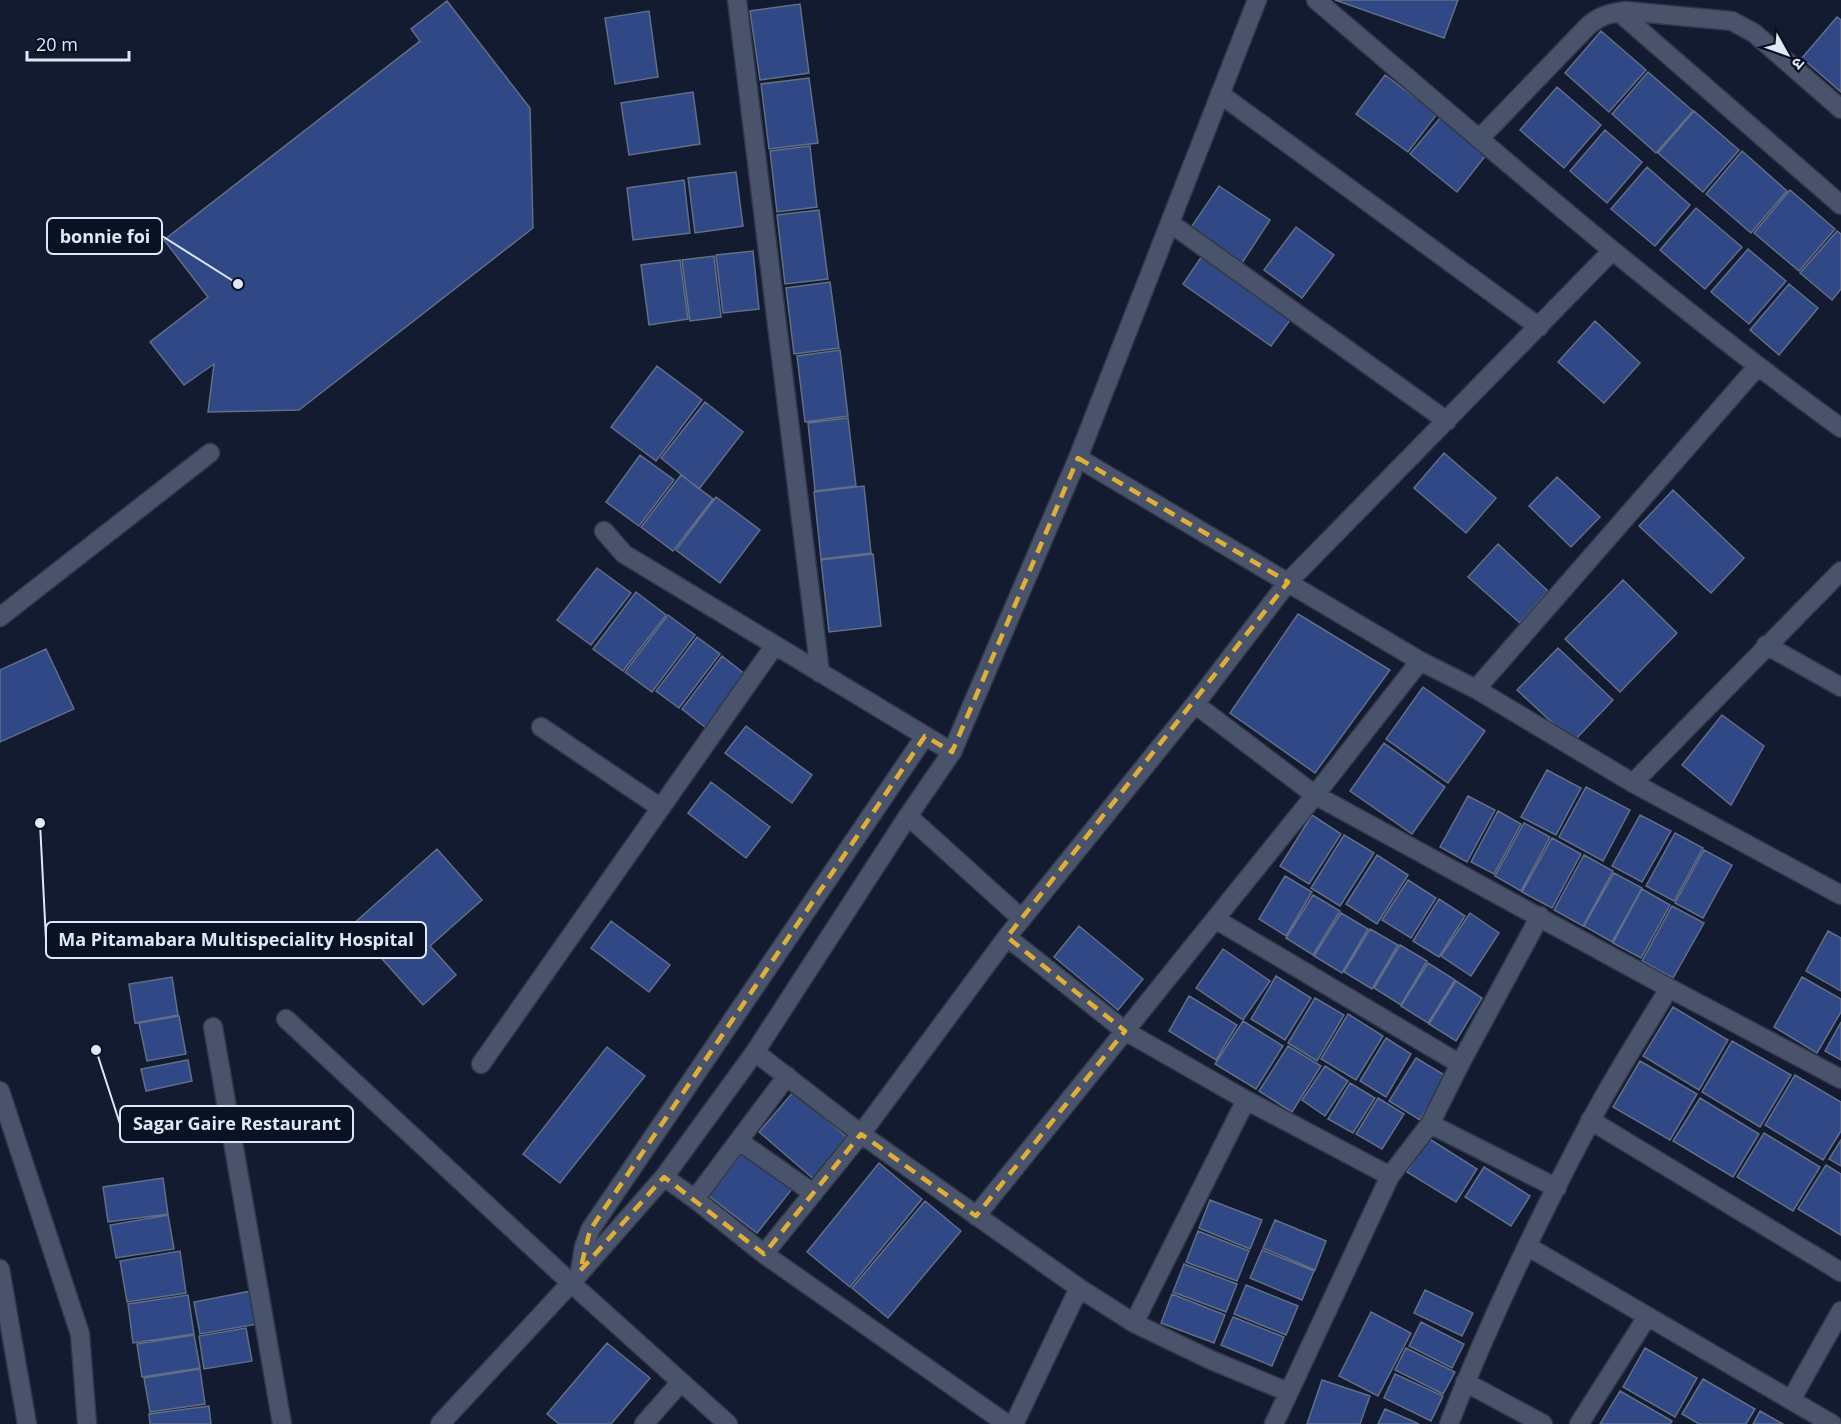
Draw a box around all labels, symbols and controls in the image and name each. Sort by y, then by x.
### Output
scale bar [27,24,129,62]
north arrow [1757,24,1817,84]
text: 20 m [36,32,78,56]
text: उ [1787,53,1810,75]
callout: bonnie foi [47,218,162,254]
text: bonnie foi [60,224,150,248]
callout: Ma Pitamabara Multispeciality Hospital [46,922,426,958]
text: Ma Pitamabara Multispeciality Hospital [58,927,414,951]
callout: Sagar Gaire Restaurant [120,1106,353,1142]
text: Sagar Gaire Restaurant [133,1111,341,1135]

